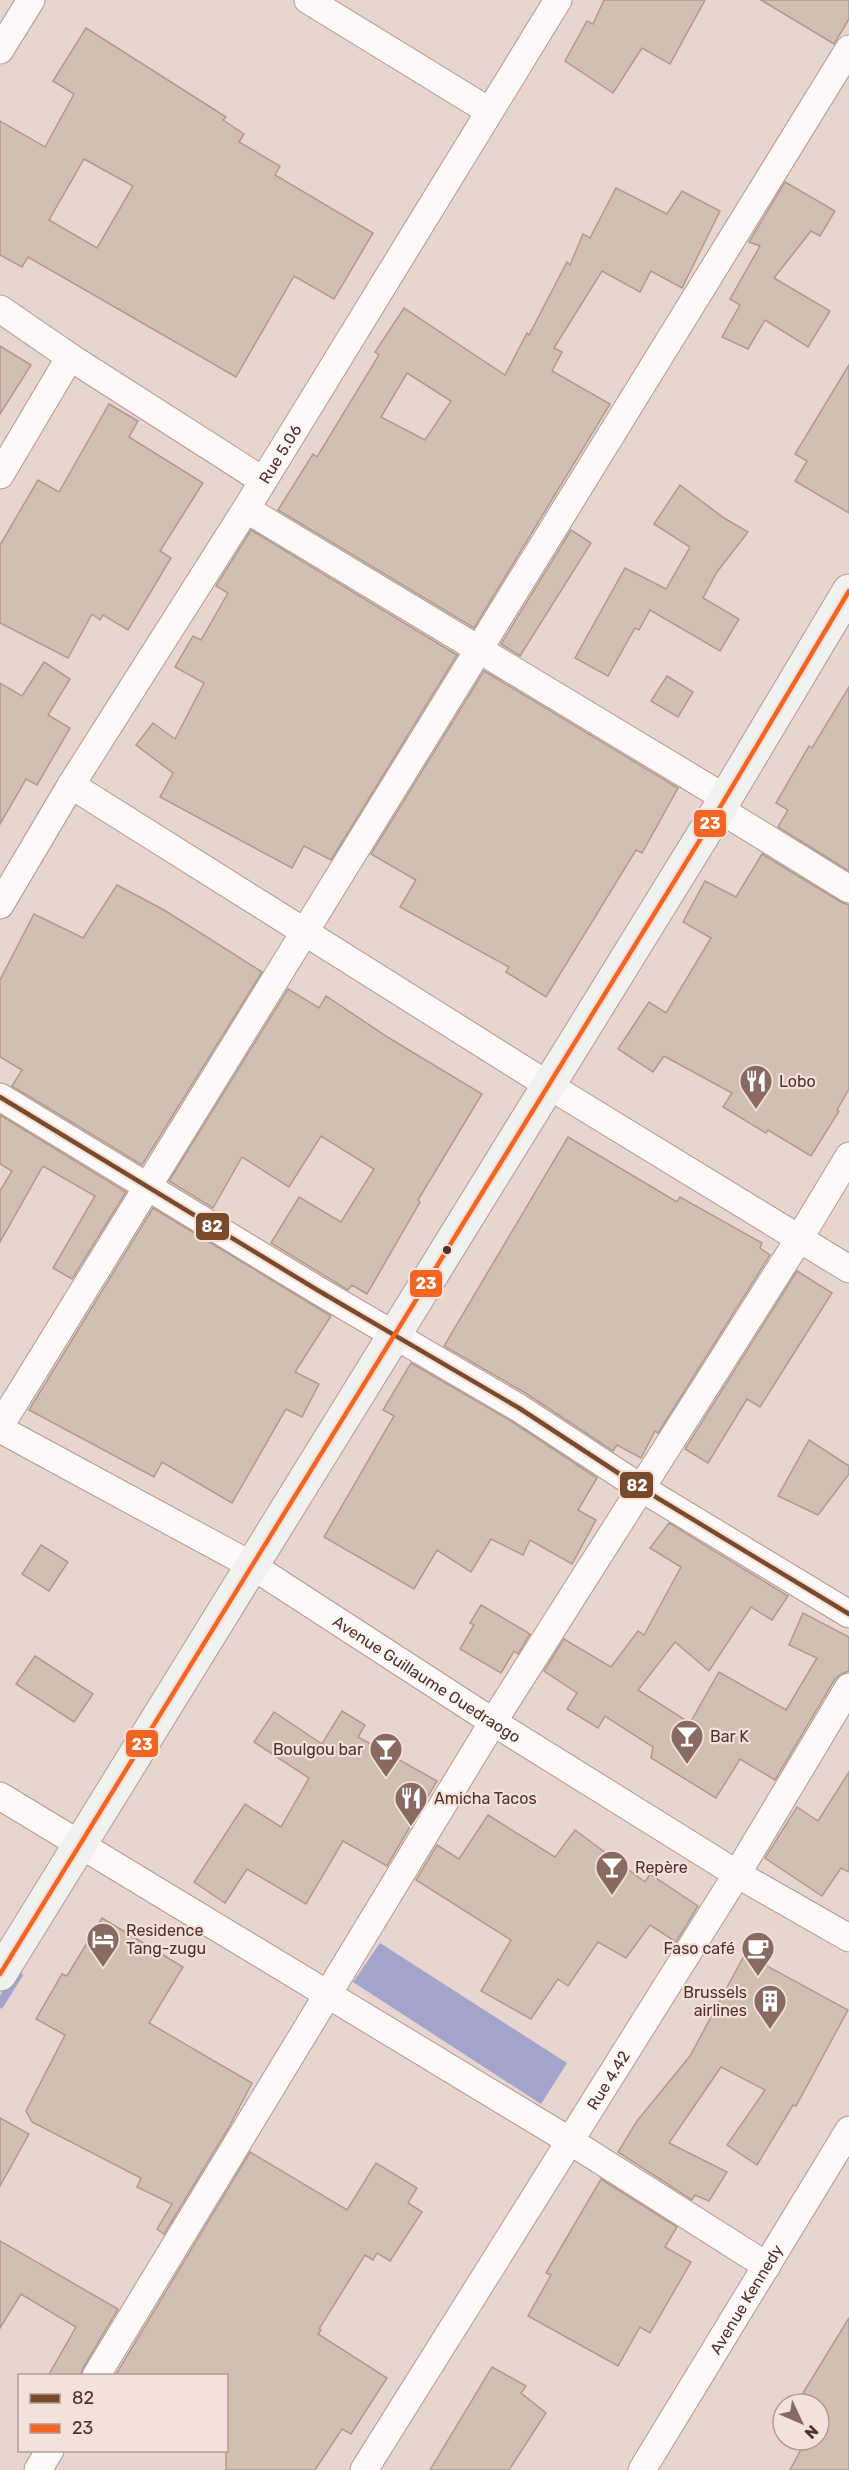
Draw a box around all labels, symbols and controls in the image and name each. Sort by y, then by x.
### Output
street label: Rue 5.06 [255,421,306,487]
line badge: 23 [693,809,727,838]
text: 23 [700,814,720,833]
restaurant icon: Lobo [738,1063,774,1110]
place label: Lobo [779,1072,816,1091]
line badge: 82 [195,1212,230,1241]
text: 82 [201,1217,223,1236]
unlabelled marker [441,1244,453,1256]
line badge: 23 [409,1269,443,1298]
text: 23 [416,1274,436,1293]
line badge: 82 [619,1471,654,1499]
text: 82 [626,1476,648,1495]
street label: Avenue Guillaume Ouedraogo [329,1612,524,1747]
bar icon: Bar K [669,1718,705,1765]
place label: Bar K [710,1727,749,1746]
line badge: 23 [125,1729,159,1758]
bar icon: Boulgou bar [368,1731,404,1778]
text: 23 [132,1735,152,1754]
place label: Boulgou bar [273,1740,363,1759]
restaurant icon: Amicha Tacos [393,1780,429,1827]
place label: Amicha Tacos [434,1789,537,1808]
bar icon: Repère [594,1849,630,1896]
place label: Repère [635,1858,688,1877]
hotel icon: Residence Tang-zugu [85,1921,121,1968]
place label: Residence Tang-zugu [126,1921,206,1958]
cafe icon: Faso café [740,1930,776,1977]
place label: Faso café [663,1939,735,1958]
place label: Brussels airlines [683,1983,747,2020]
building icon: Brussels airlines [752,1983,788,2030]
street label: Rue 4.42 [583,2047,634,2113]
street label: Avenue Kennedy [706,2241,787,2358]
legend [18,2374,228,2452]
text: 82 [72,2387,94,2409]
north arrow [771,2392,831,2452]
text: 23 [72,2417,93,2439]
text: N [801,2421,822,2443]

